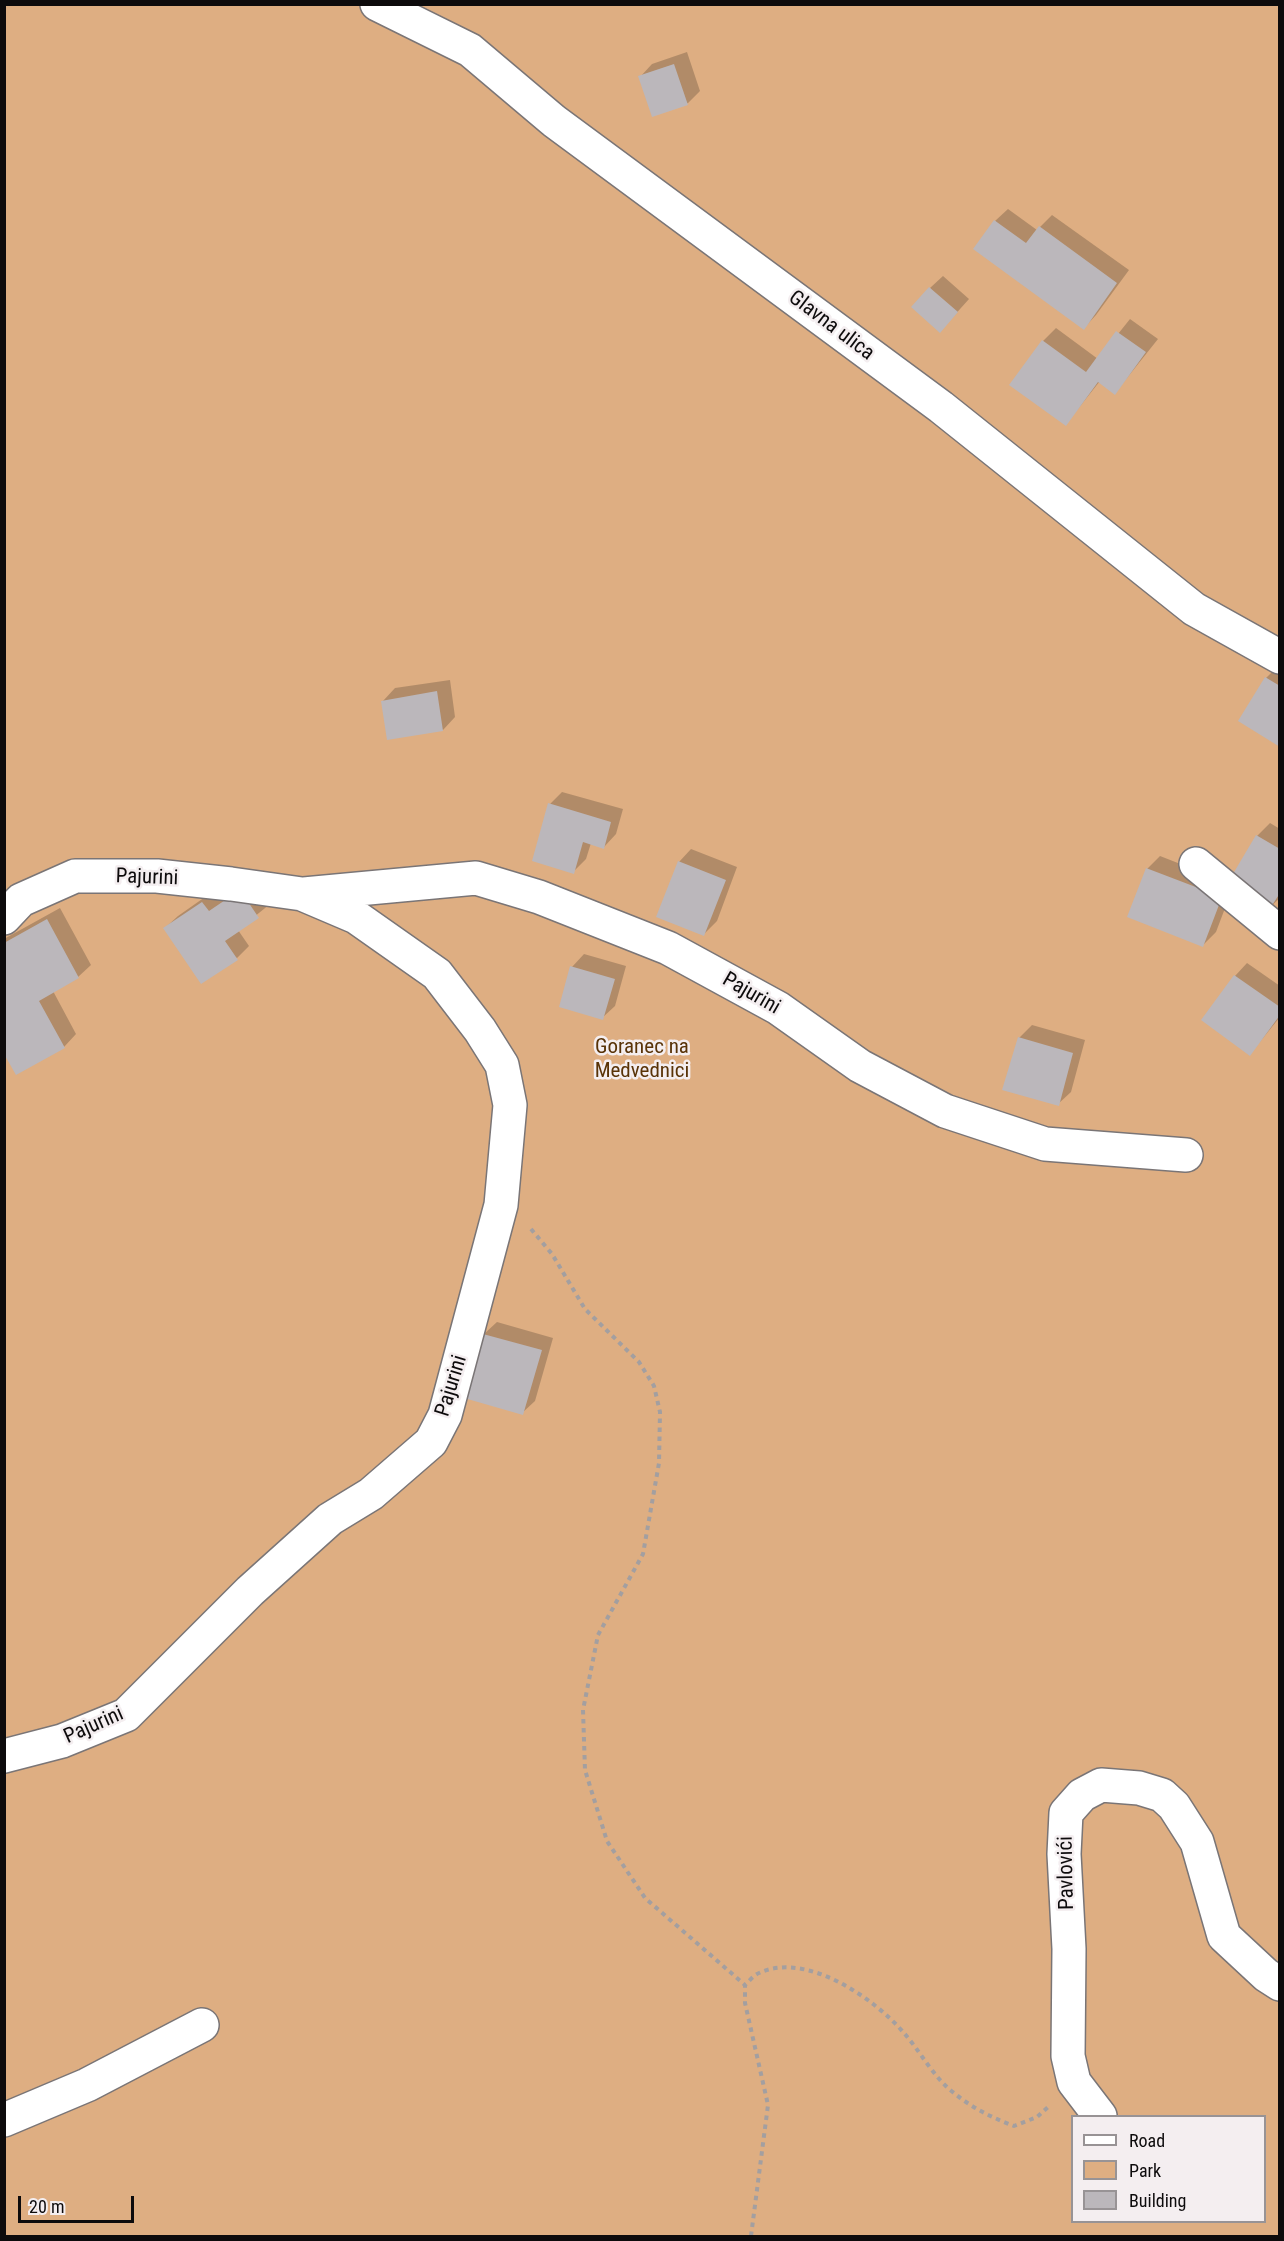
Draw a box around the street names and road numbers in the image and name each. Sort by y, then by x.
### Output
street label: Glavna ulica [783,286,879,366]
street label: Pajurini [115,864,179,892]
street label: Pajurini [718,967,784,1021]
street label: Pajurini [431,1352,473,1420]
street label: Pajurini [60,1702,128,1750]
street label: Pavlovići [1054,1836,1080,1910]

